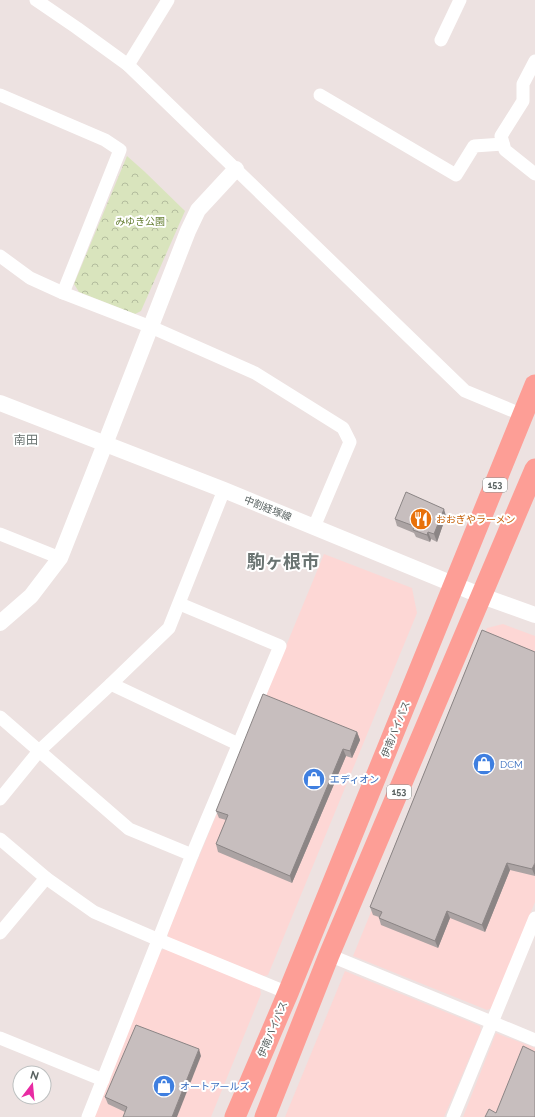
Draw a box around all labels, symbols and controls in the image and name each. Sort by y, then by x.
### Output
park label: みゆき公園 [115,216,165,227]
district label: 南田 [14,433,38,447]
road number: 153 [483,478,507,492]
street label: 中割経塚線 [243,494,293,523]
restaurant icon: おおぎやラーメン [408,506,434,532]
place label: おおぎやラーメン [436,514,516,525]
district label: 駒ヶ根市 [247,551,319,572]
street label: 伊南バイパス [379,699,412,759]
shop icon: DCM [471,751,497,777]
place label: DCM [500,759,523,770]
shop icon: エディオン [301,766,327,792]
place label: エディオン [330,774,379,785]
road number: 153 [387,785,411,799]
street label: 伊南バイパス [256,1000,289,1059]
north arrow [12,1065,52,1105]
text: N [29,1068,40,1083]
shop icon: オートアールズ [151,1073,177,1099]
place label: オートアールズ [180,1081,249,1092]

